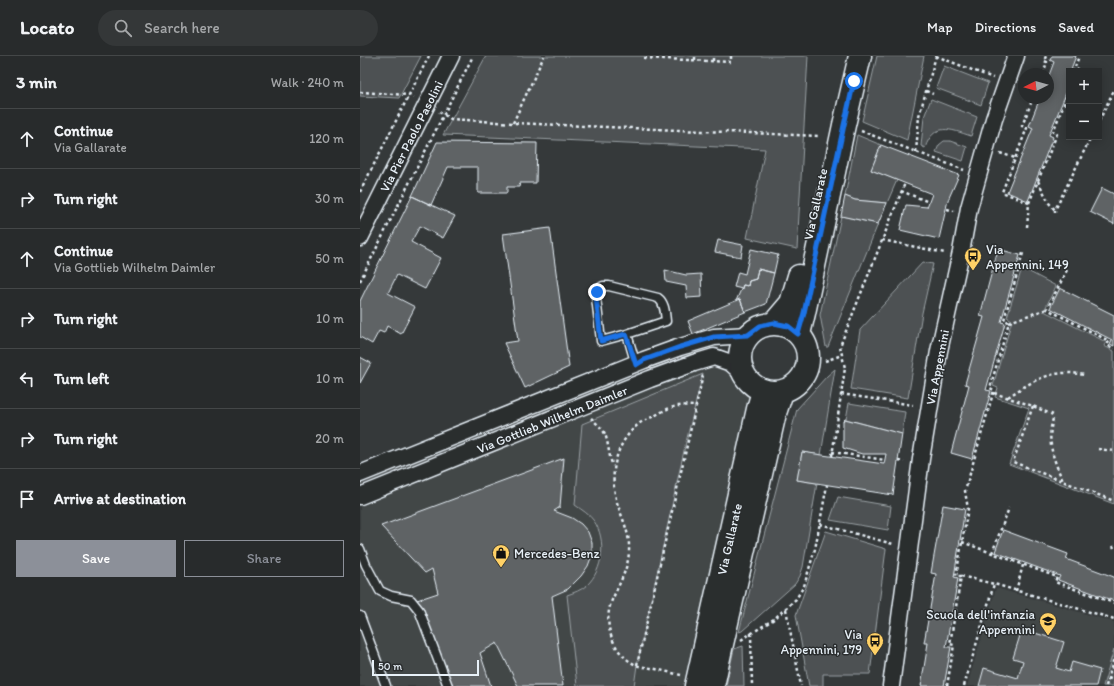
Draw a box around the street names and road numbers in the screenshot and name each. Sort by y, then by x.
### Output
street label: Via Pier Paolo Pasolini [377,78,446,194]
street label: Via Gallarate [801,167,830,241]
street label: Via Appennini [923,328,952,406]
street label: Via Gottlieb Wilhelm Daimler [475,382,630,457]
street label: Via Gallarate [714,502,745,576]

